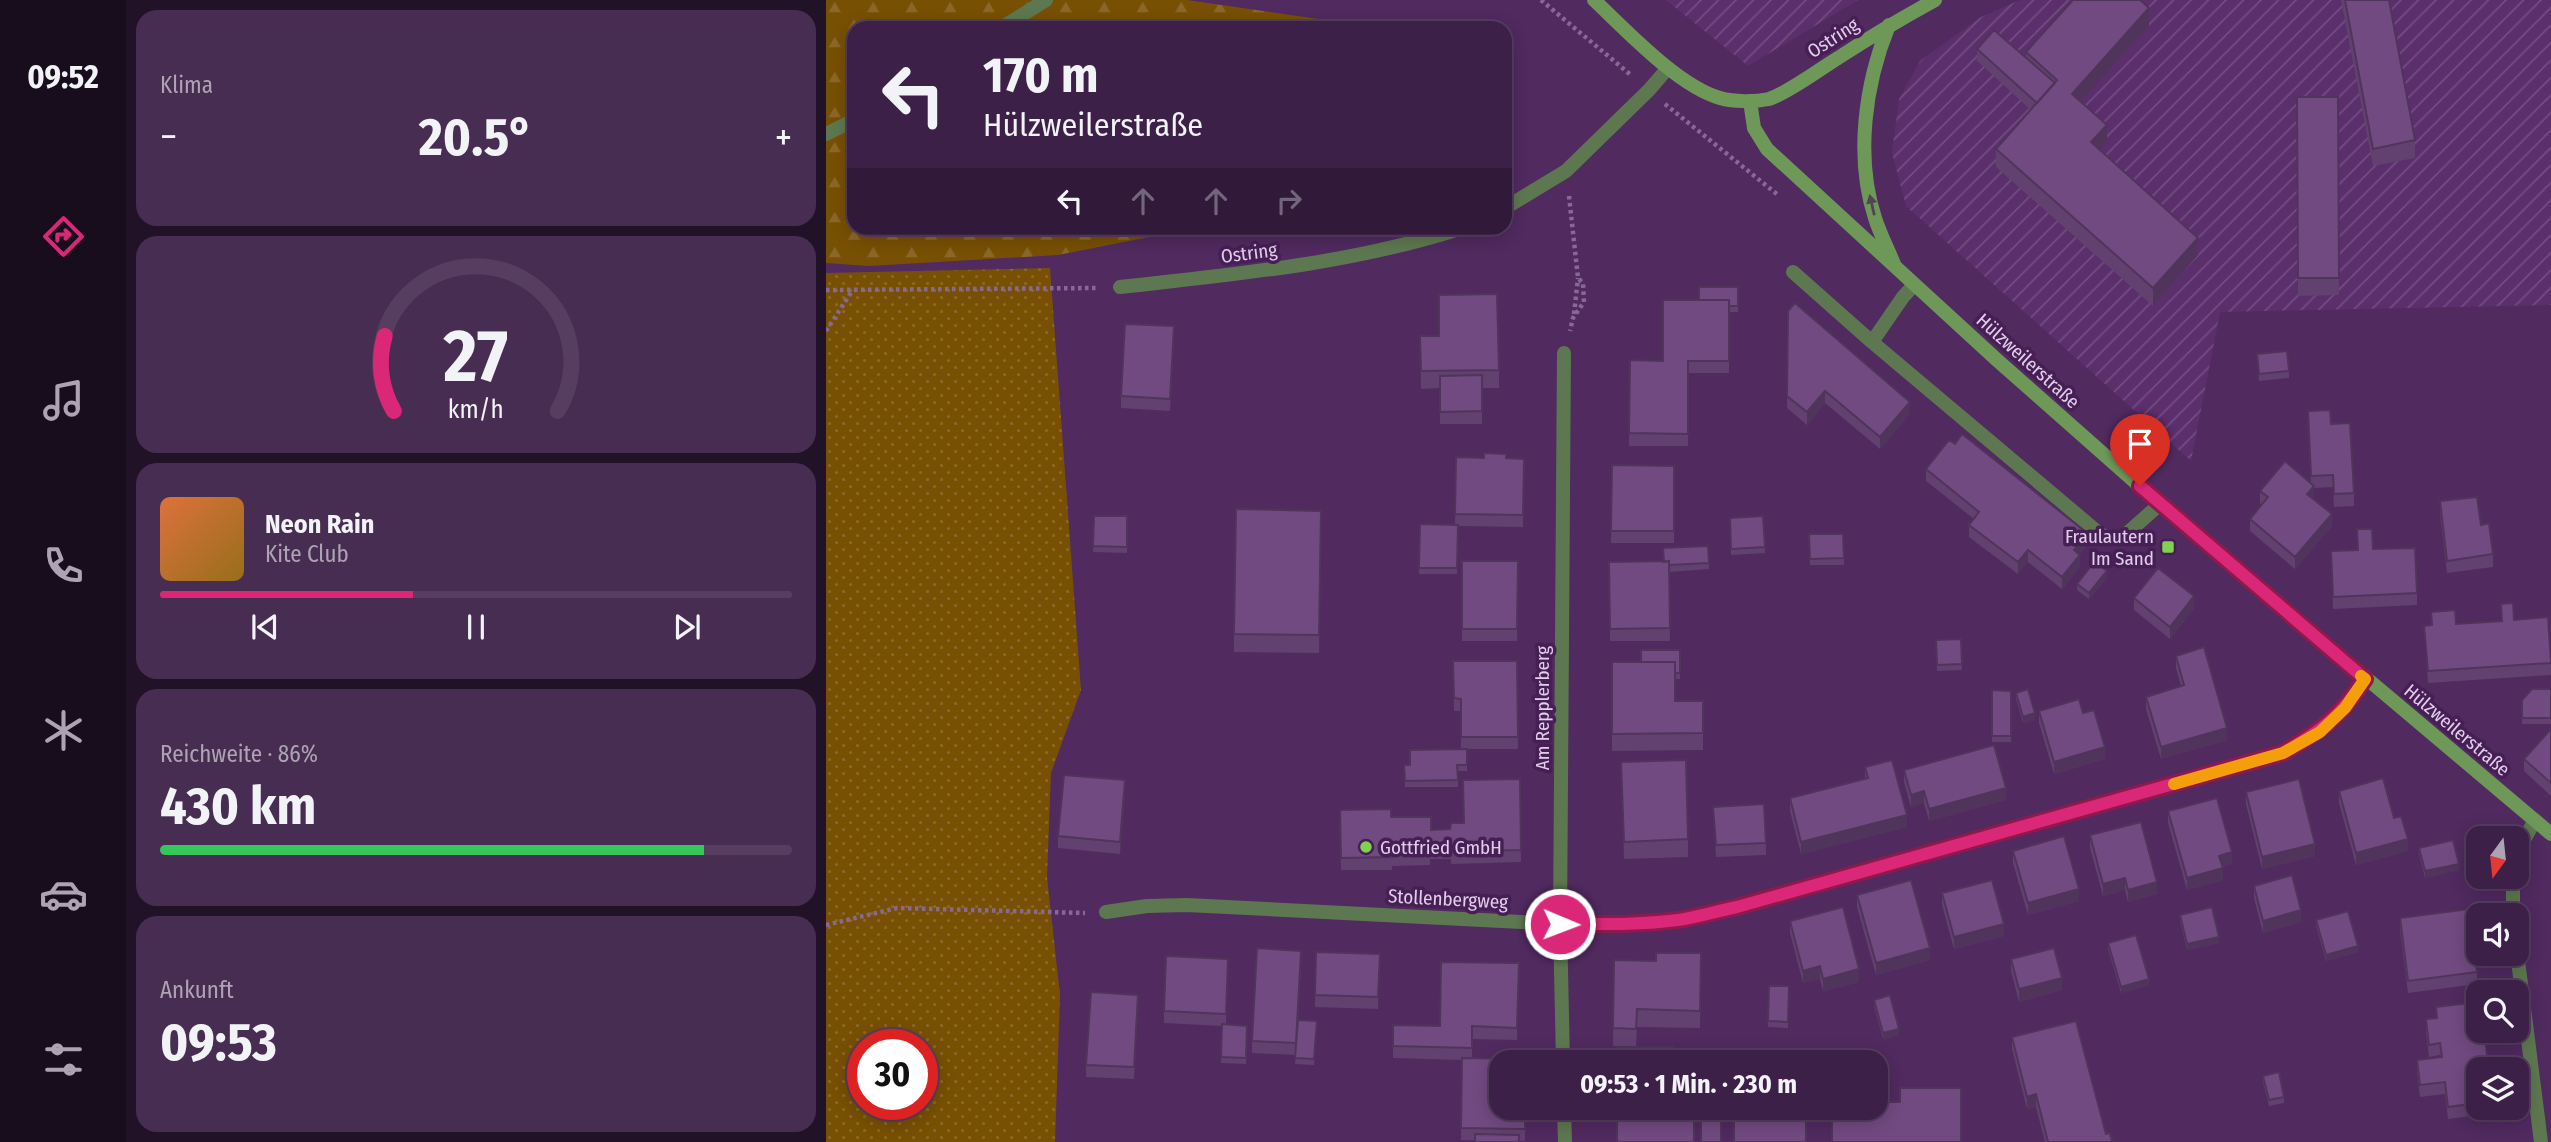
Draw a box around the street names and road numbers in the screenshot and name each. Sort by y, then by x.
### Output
street label: Ostring [1803,13,1863,63]
street label: Ostring [1219,238,1279,268]
street label: Hülzweilerstraße [1972,309,2084,413]
street label: Am Repplerberg [1531,646,1554,770]
street label: Hülzweilerstraße [2400,679,2514,781]
street label: Stollenbergweg [1387,884,1509,914]

